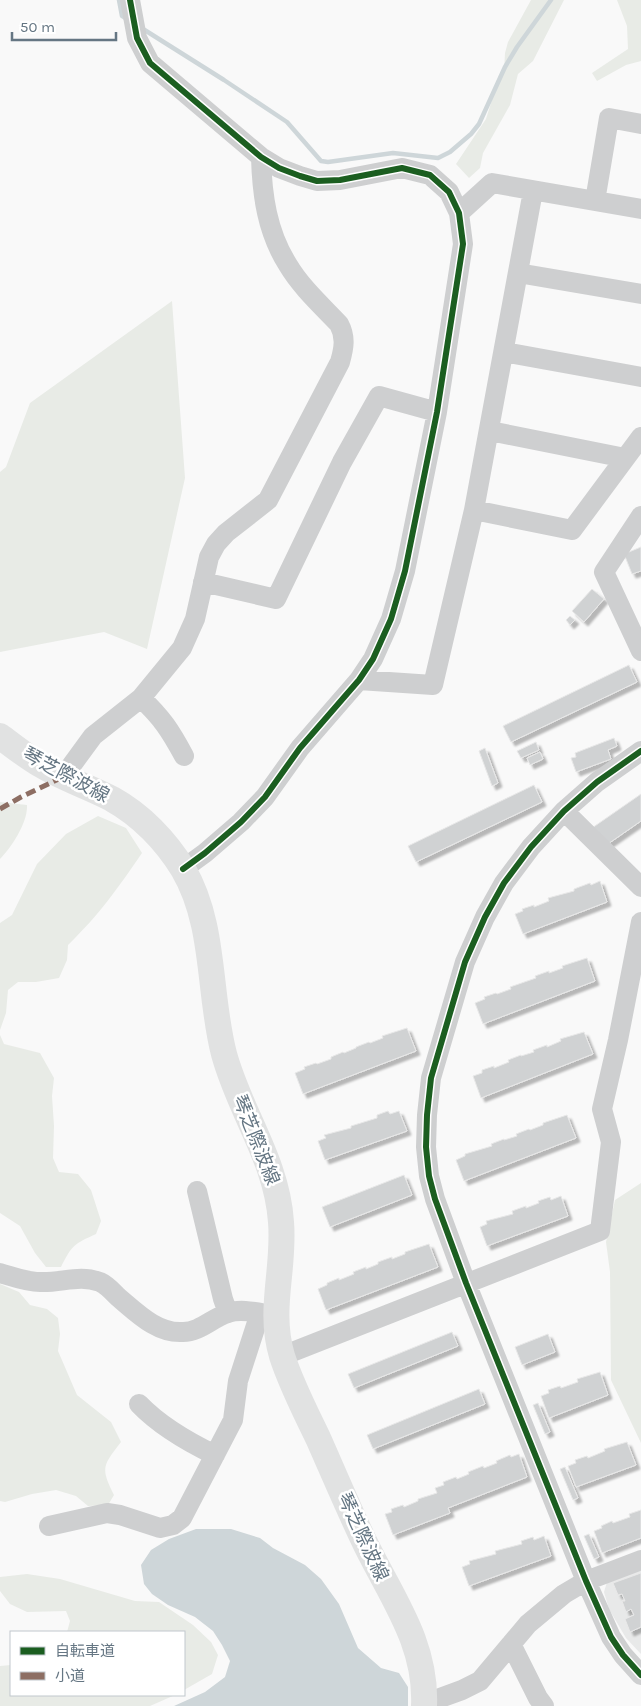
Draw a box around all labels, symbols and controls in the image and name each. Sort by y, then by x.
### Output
scale bar [12,10,116,42]
text: 50 m [20,18,55,36]
street label: 琴芝際波線 [19,743,113,807]
street label: 琴芝際波線 [228,1092,284,1188]
street label: 琴芝際波線 [333,1489,393,1585]
legend [10,1631,185,1696]
text: 自転車道 [55,1642,115,1660]
text: 小道 [55,1667,85,1685]

